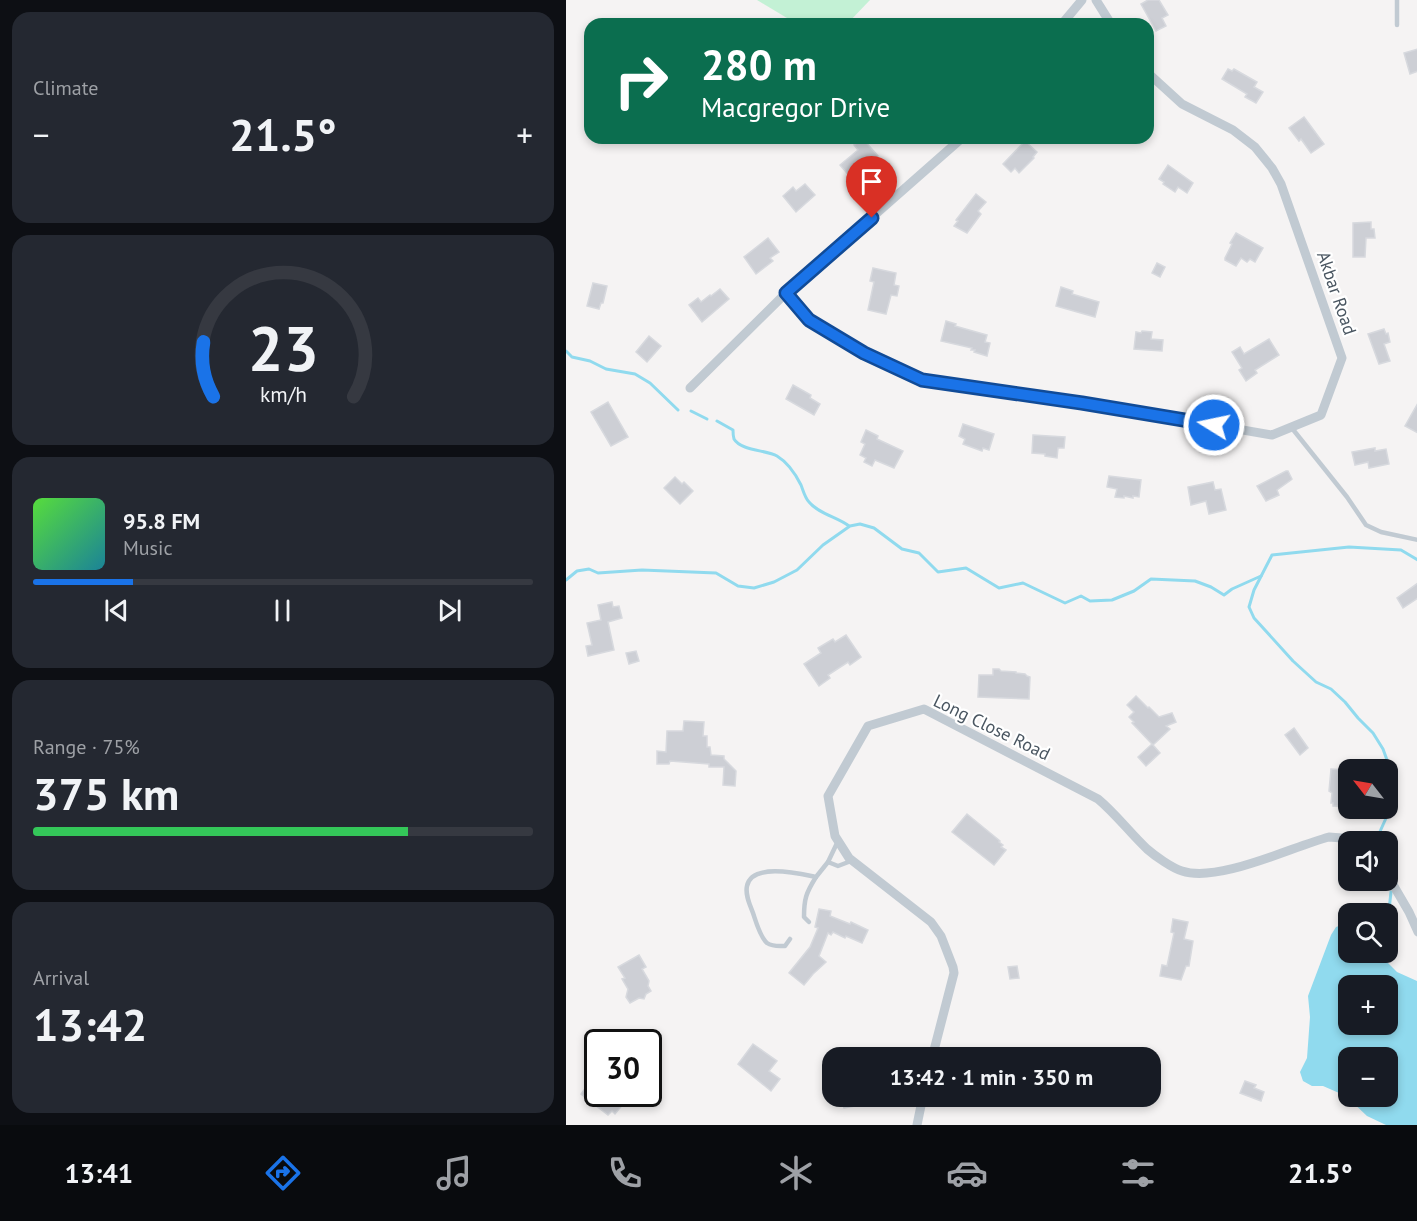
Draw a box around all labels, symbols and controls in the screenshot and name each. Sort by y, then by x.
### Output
text: 280 m [701,37,817,92]
icon: right [602,42,680,120]
text: Climate [33,75,99,101]
text: Macgregor Drive [701,90,890,124]
text: 21.5° [229,105,337,163]
text: − [33,113,50,156]
text: + [516,113,533,156]
pin [846,156,897,218]
icon: arrive [855,165,888,198]
street label: Akbar Road [1312,248,1362,338]
text: 23 [248,307,318,388]
text: km/h [259,380,306,408]
position arrow [1182,393,1246,457]
text: 95.8 FM [123,507,200,535]
text: Music [123,535,172,561]
icon: previous [100,594,133,627]
icon: pause [266,594,299,627]
icon: next [433,594,466,627]
street label: Long Close Road [930,689,1054,765]
text: Range · 75% [33,734,140,760]
north arrow [1338,759,1398,819]
map controls [1338,759,1398,1107]
text: 375 km [33,764,179,822]
button: sound [1338,831,1398,891]
button: search [1338,903,1398,963]
text: Arrival [33,965,89,991]
button: + [1338,975,1398,1035]
text: 13:42 [33,995,147,1053]
speed limit sign: 30 [584,1029,662,1107]
button: − [1338,1047,1398,1107]
text: 13:42 · 1 min · 350 m [890,1063,1093,1091]
icon: directions [262,1152,304,1194]
icon: music [433,1152,475,1194]
icon: phone [604,1152,646,1194]
icon: climate [775,1152,817,1194]
icon: car [946,1152,988,1194]
icon: filters [1117,1152,1159,1194]
text: 13:41 [65,1156,133,1190]
text: 21.5° [1288,1156,1352,1190]

